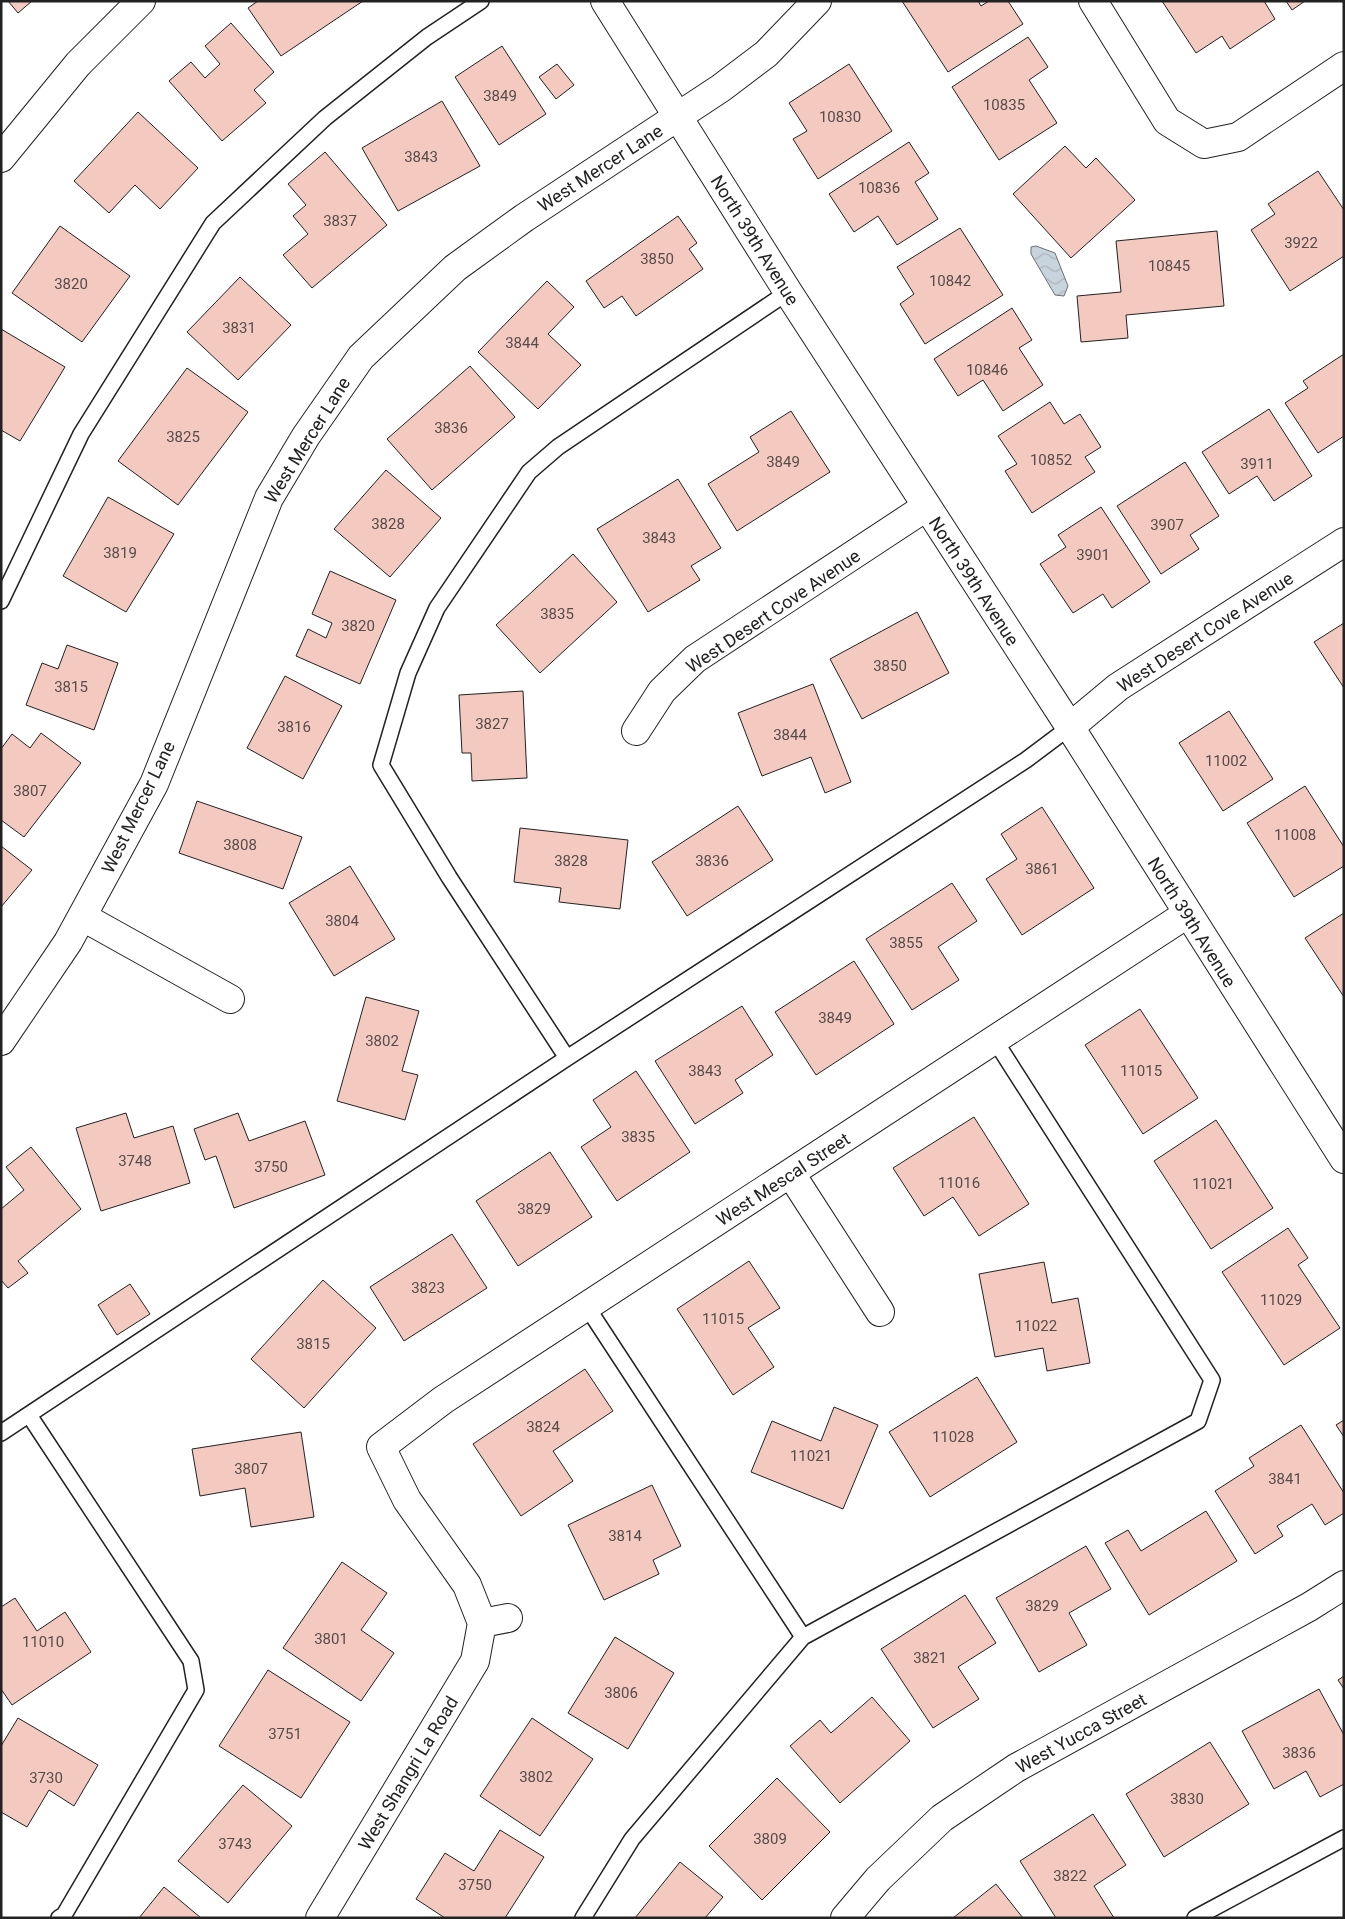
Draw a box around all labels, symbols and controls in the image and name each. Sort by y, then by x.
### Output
house number: 3849 [483,87,517,105]
house number: 10835 [983,96,1025,114]
house number: 10830 [819,108,861,126]
street label: West Mercer Lane [534,120,666,216]
house number: 3843 [404,148,438,166]
street label: North 39th Avenue [707,171,803,309]
house number: 10836 [858,179,900,197]
house number: 3837 [323,212,357,230]
house number: 3922 [1284,234,1318,252]
house number: 3850 [640,250,674,268]
house number: 10845 [1148,257,1190,275]
house number: 10842 [929,272,971,290]
house number: 3820 [54,275,88,293]
house number: 3831 [222,319,256,337]
house number: 3844 [505,334,539,352]
house number: 10846 [966,361,1008,379]
street label: West Mercer Lane [260,373,354,507]
house number: 3836 [434,419,468,437]
house number: 3825 [166,428,200,446]
house number: 10852 [1030,451,1072,469]
house number: 3849 [766,453,800,471]
house number: 3911 [1240,455,1274,473]
street label: North 39th Avenue [925,513,1023,649]
house number: 3828 [371,515,405,533]
house number: 3907 [1150,516,1184,534]
house number: 3843 [642,529,676,547]
house number: 3819 [103,544,137,562]
street label: West Desert Cove Avenue [682,545,864,677]
house number: 3901 [1076,546,1110,564]
street label: West Desert Cove Avenue [1113,567,1297,697]
house number: 3835 [540,605,574,623]
house number: 3820 [341,617,375,635]
house number: 3850 [873,657,907,675]
house number: 3815 [54,678,88,696]
house number: 3827 [475,715,509,733]
house number: 3816 [277,718,311,736]
house number: 3844 [773,726,807,744]
street label: West Mercer Lane [97,737,179,877]
house number: 11002 [1205,752,1247,770]
house number: 3807 [13,782,47,800]
house number: 11008 [1274,826,1316,844]
house number: 3808 [223,836,257,854]
house number: 3828 [554,852,588,870]
house number: 3836 [695,852,729,870]
street label: North 39th Avenue [1144,853,1240,991]
house number: 3861 [1025,860,1059,878]
house number: 3804 [325,912,359,930]
house number: 3855 [889,934,923,952]
house number: 3849 [818,1009,852,1027]
house number: 3802 [365,1032,399,1050]
house number: 3843 [688,1062,722,1080]
house number: 11015 [1120,1062,1162,1080]
house number: 3835 [621,1128,655,1146]
street label: West Mescal Street [712,1128,854,1230]
house number: 3748 [118,1152,152,1170]
house number: 3750 [254,1158,288,1176]
house number: 11016 [938,1174,980,1192]
house number: 11021 [1192,1175,1234,1193]
house number: 3829 [517,1200,551,1218]
house number: 3823 [411,1279,445,1297]
house number: 11029 [1260,1291,1302,1309]
house number: 11015 [702,1310,744,1328]
house number: 11022 [1015,1317,1057,1335]
house number: 3815 [296,1335,330,1353]
house number: 3824 [526,1418,560,1436]
house number: 11028 [932,1428,974,1446]
house number: 11021 [790,1447,832,1465]
house number: 3807 [234,1460,268,1478]
house number: 3841 [1268,1470,1302,1488]
house number: 3814 [608,1527,642,1545]
house number: 3829 [1025,1597,1059,1615]
house number: 3801 [314,1630,348,1648]
house number: 11010 [22,1633,64,1651]
house number: 3821 [913,1649,947,1667]
house number: 3806 [604,1684,638,1702]
street label: West Yucca Street [1012,1688,1150,1778]
street label: West Shangri La Road [354,1692,462,1854]
house number: 3751 [268,1725,302,1743]
house number: 3836 [1282,1744,1316,1762]
house number: 3802 [519,1768,553,1786]
house number: 3730 [29,1769,63,1787]
house number: 3830 [1170,1790,1204,1808]
house number: 3809 [753,1830,787,1848]
house number: 3743 [218,1835,252,1853]
house number: 3822 [1053,1867,1087,1885]
house number: 3750 [458,1876,492,1894]

